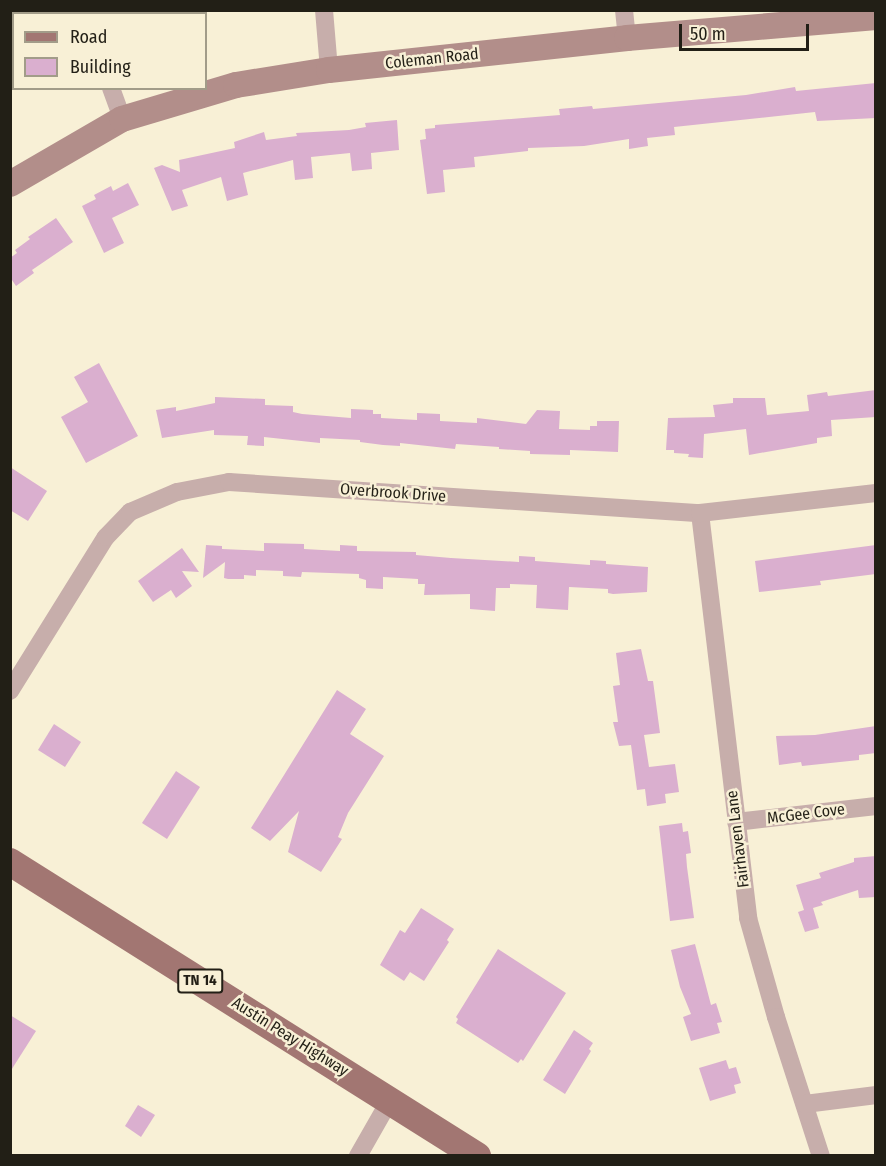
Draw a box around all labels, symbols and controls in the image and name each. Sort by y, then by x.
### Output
legend [12,12,207,90]
scale bar [682,12,812,50]
text: 50 m [690,23,726,45]
text: Road [70,26,107,48]
street label: Coleman Road [384,45,480,73]
text: Building [70,56,131,78]
street label: Overbrook Drive [339,480,447,506]
street label: Fairhaven Lane [723,789,753,889]
street label: McGee Cove [766,800,846,828]
road number: TN 14 [176,969,224,993]
street label: Austin Peay Highway [228,993,352,1081]

